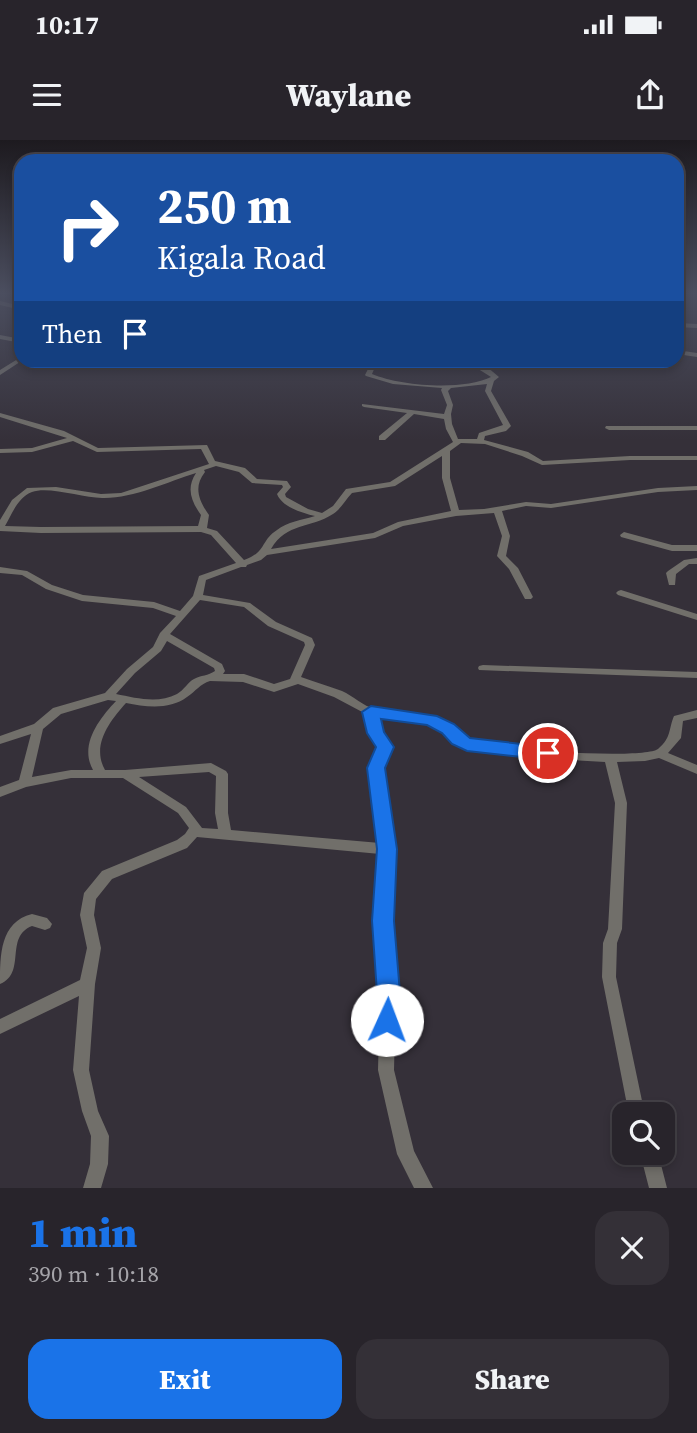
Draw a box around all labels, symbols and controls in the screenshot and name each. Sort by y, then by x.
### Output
text: 10:17 [35,7,99,43]
text: Waylane [286,73,411,117]
icon: menu [28,76,66,114]
icon: share [631,76,669,114]
text: 250 m [157,172,292,239]
icon: right [42,182,133,273]
text: Kigala Road [157,236,326,280]
icon: arrive [116,315,154,353]
text: Then [42,316,102,352]
pin [518,723,578,783]
icon: arrive [529,734,567,772]
position arrow [350,983,424,1057]
map controls [612,1102,675,1165]
button: search [612,1102,675,1165]
text: 1 min [28,1203,138,1261]
button: close [595,1211,669,1285]
text: 390 m · 10:18 [28,1258,159,1290]
button: Exit [28,1339,342,1419]
button: Share [356,1339,669,1419]

